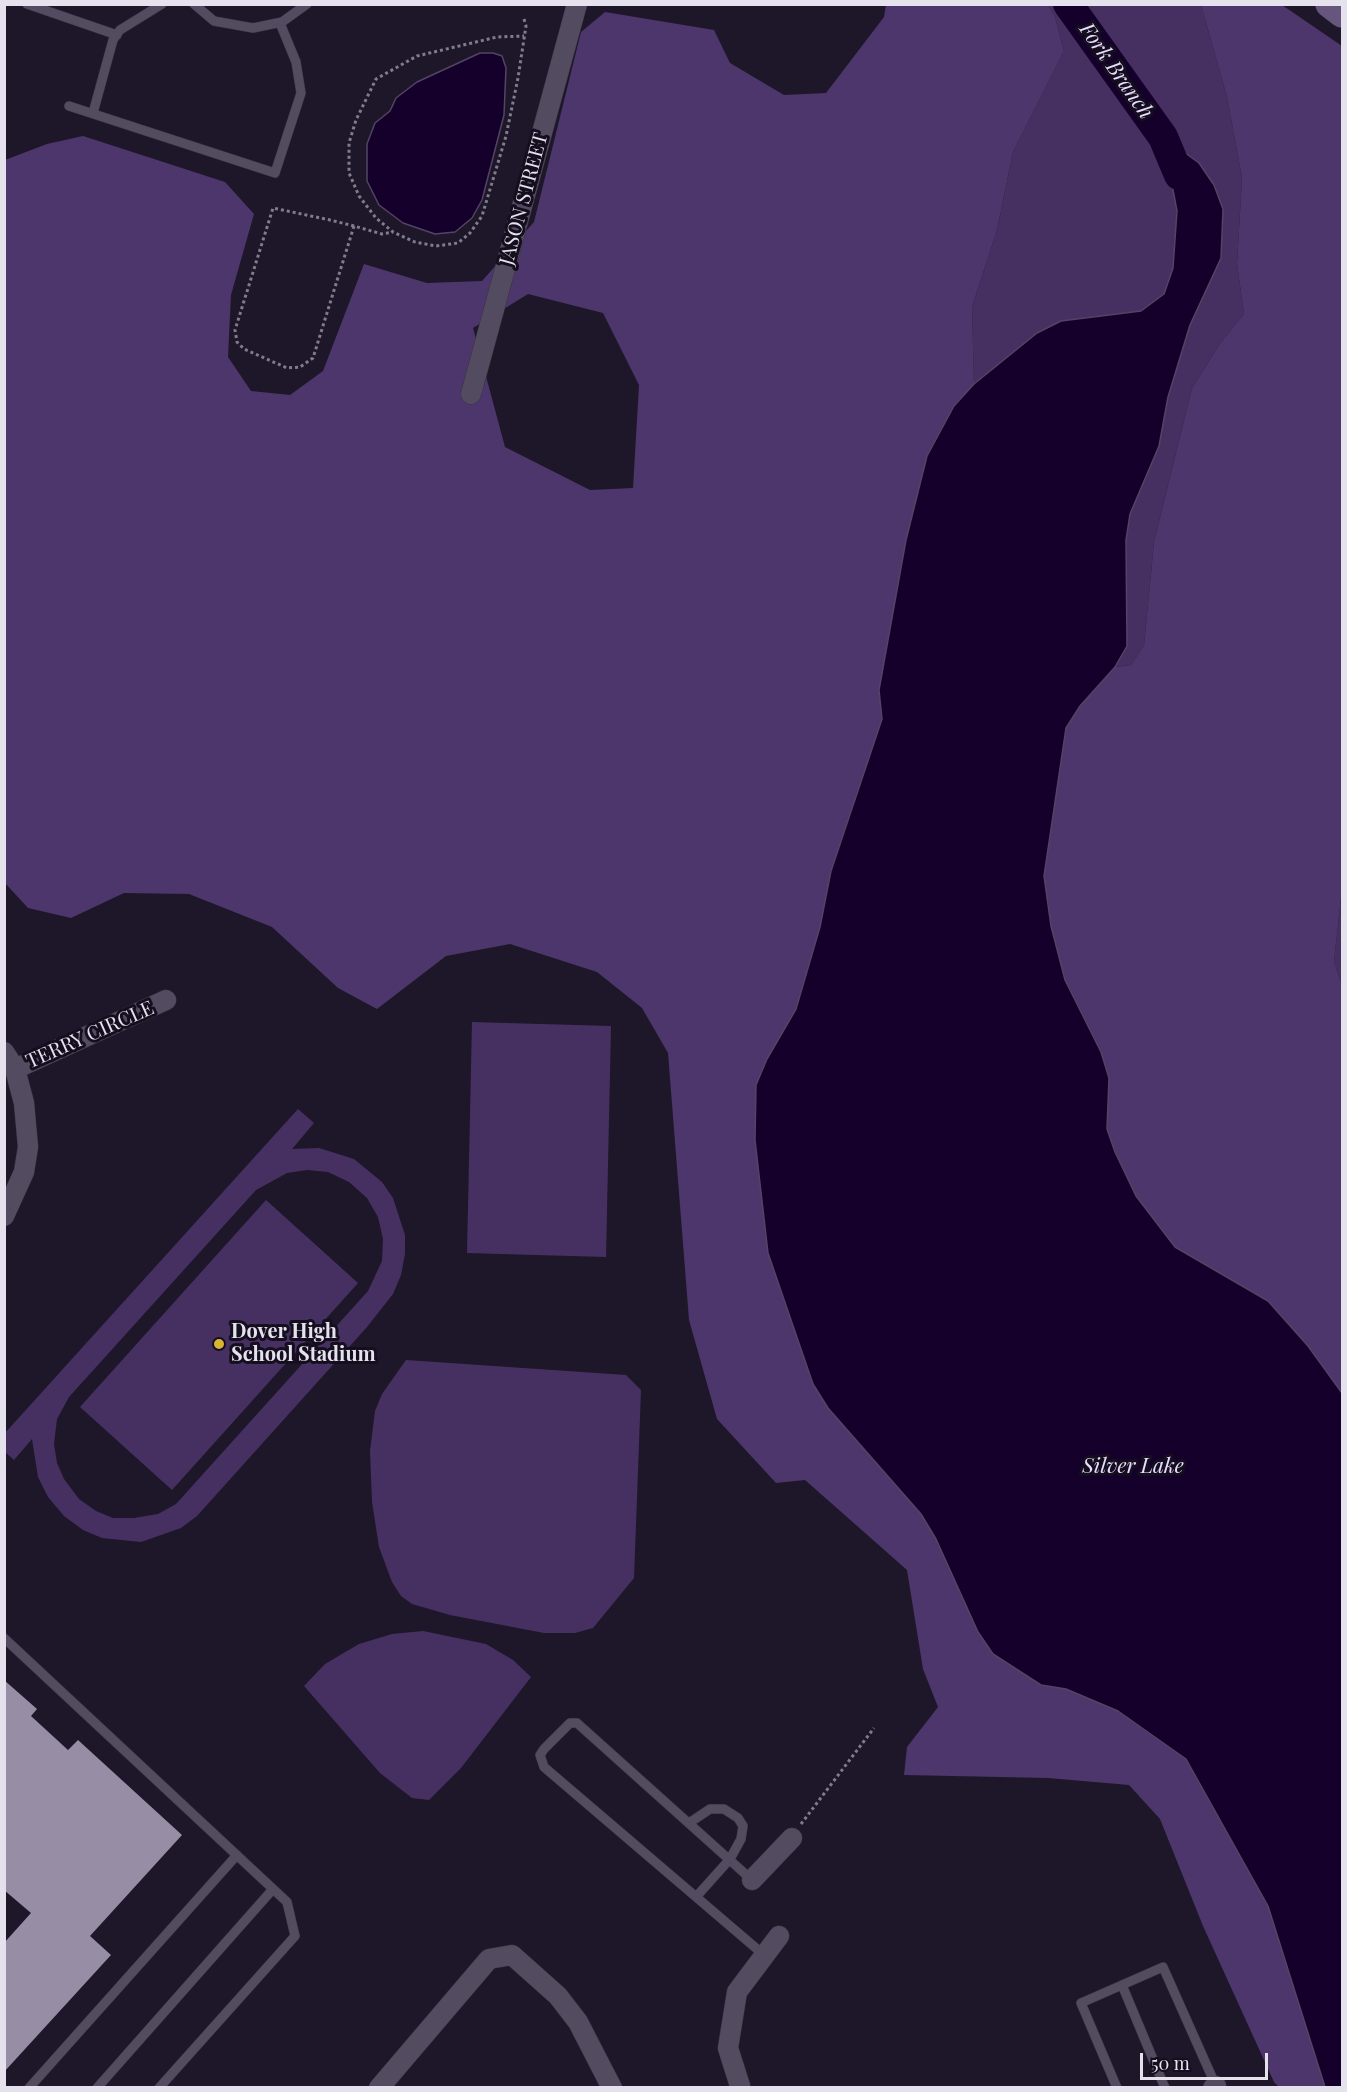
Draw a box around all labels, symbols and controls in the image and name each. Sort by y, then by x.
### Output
water label: Fork Branch [1074,18,1158,124]
street label: JASON STREET [495,130,553,268]
street label: TERRY CIRCLE [22,996,158,1074]
place label: Dover High School Stadium [231,1320,376,1367]
marker: Dover High School Stadium [212,1337,226,1351]
water label: Silver Lake [1082,1453,1184,1479]
scale bar [1143,2041,1270,2079]
text: 50 m [1151,2051,1190,2075]

